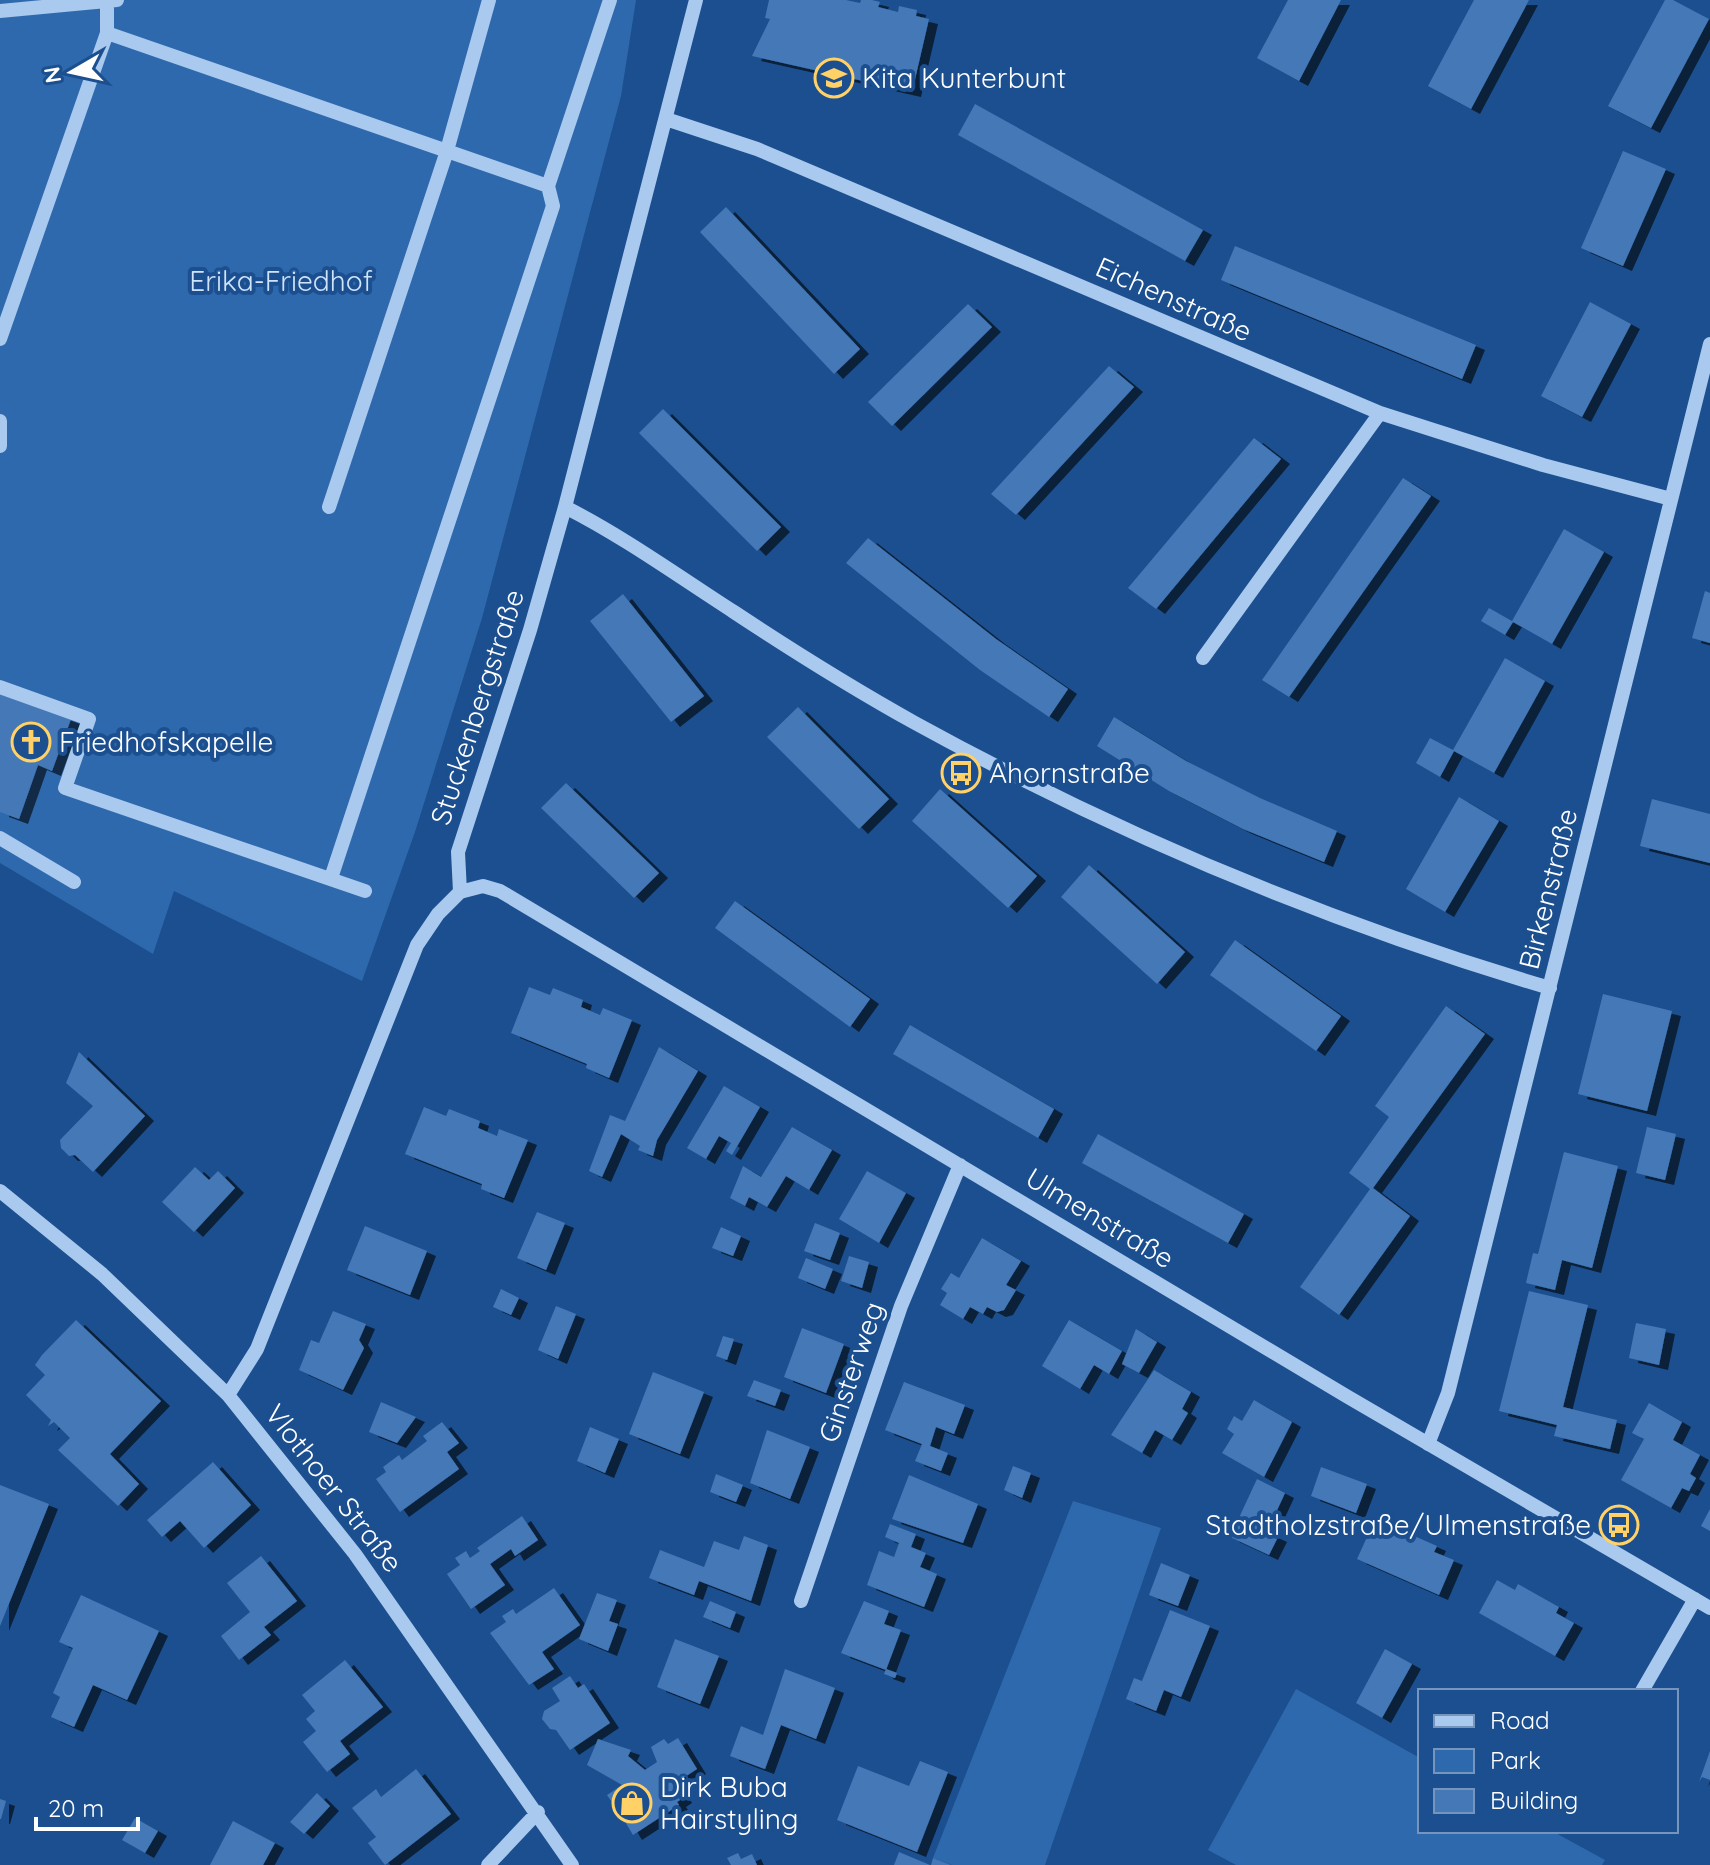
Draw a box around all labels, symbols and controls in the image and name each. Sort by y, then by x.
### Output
north arrow [32,32,112,112]
school or university icon: Kita Kunterbunt [813,57,855,99]
place label: Kita Kunterbunt [862,60,1066,95]
text: N [37,65,67,85]
street label: Eichenstraße [1091,249,1258,349]
park label: Erika-Friedhof [189,263,373,298]
street label: Stuckenbergstraße [422,585,531,829]
church icon: Friedhofskapelle [10,721,52,763]
place label: Friedhofskapelle [59,724,273,759]
bus stop icon: Ahornstraße [940,752,982,794]
place label: Ahornstraße [989,755,1150,790]
street label: Birkenstraße [1511,805,1584,973]
street label: Ulmenstraße [1020,1160,1181,1276]
street label: Ginsterweg [810,1297,891,1447]
street label: Vlothoer Straße [258,1397,411,1579]
bus stop icon: Stadtholzstraße/Ulmenstraße [1598,1504,1640,1546]
place label: Stadtholzstraße/Ulmenstraße [1205,1507,1591,1542]
legend [1418,1689,1678,1833]
text: Road [1490,1705,1550,1735]
text: Park [1490,1745,1541,1775]
place label: Dirk Buba Hairstyling [660,1769,799,1836]
scale bar [36,1781,138,1831]
shop icon: Dirk Buba Hairstyling [611,1782,653,1824]
text: Building [1490,1785,1578,1815]
text: 20 m [48,1793,104,1823]

